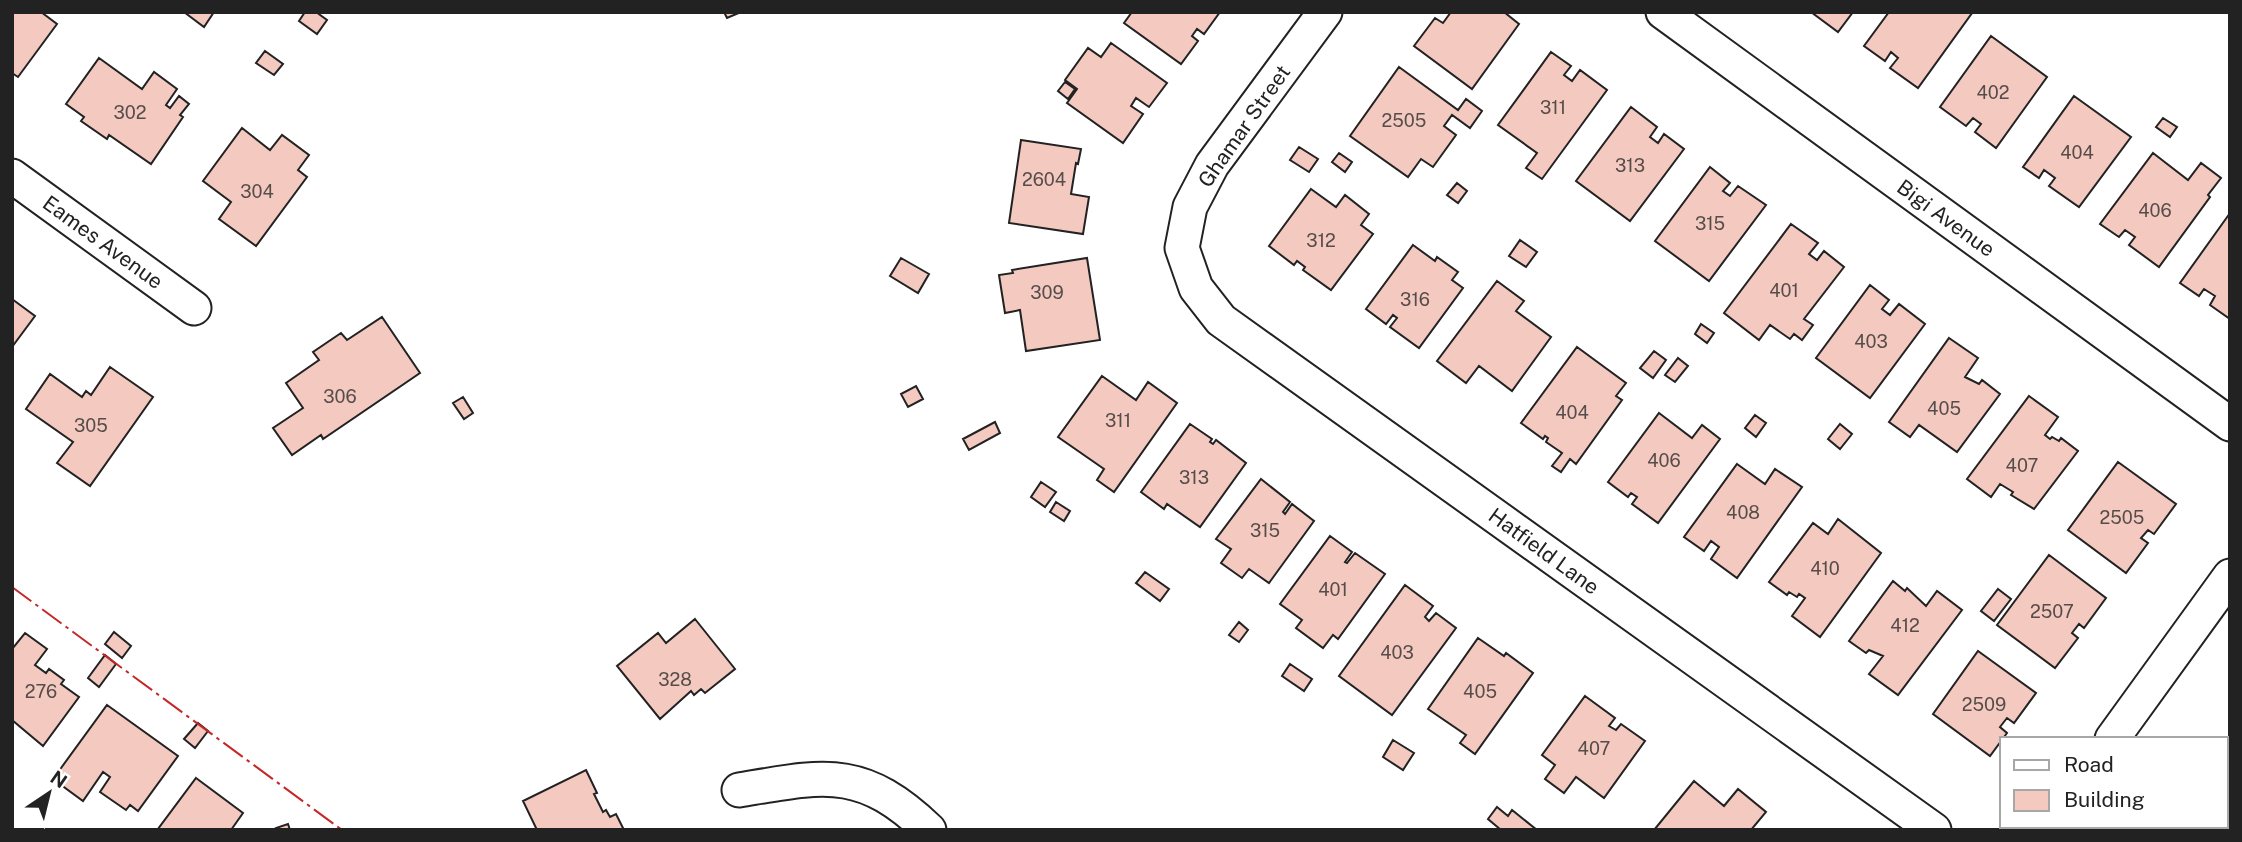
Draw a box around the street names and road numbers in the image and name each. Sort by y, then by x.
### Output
street label: Ghamar Street [1193,60,1295,192]
street label: Bigi Avenue [1892,174,2000,262]
street label: Eames Avenue [38,190,168,294]
street label: Hatfield Lane [1484,503,1604,599]

